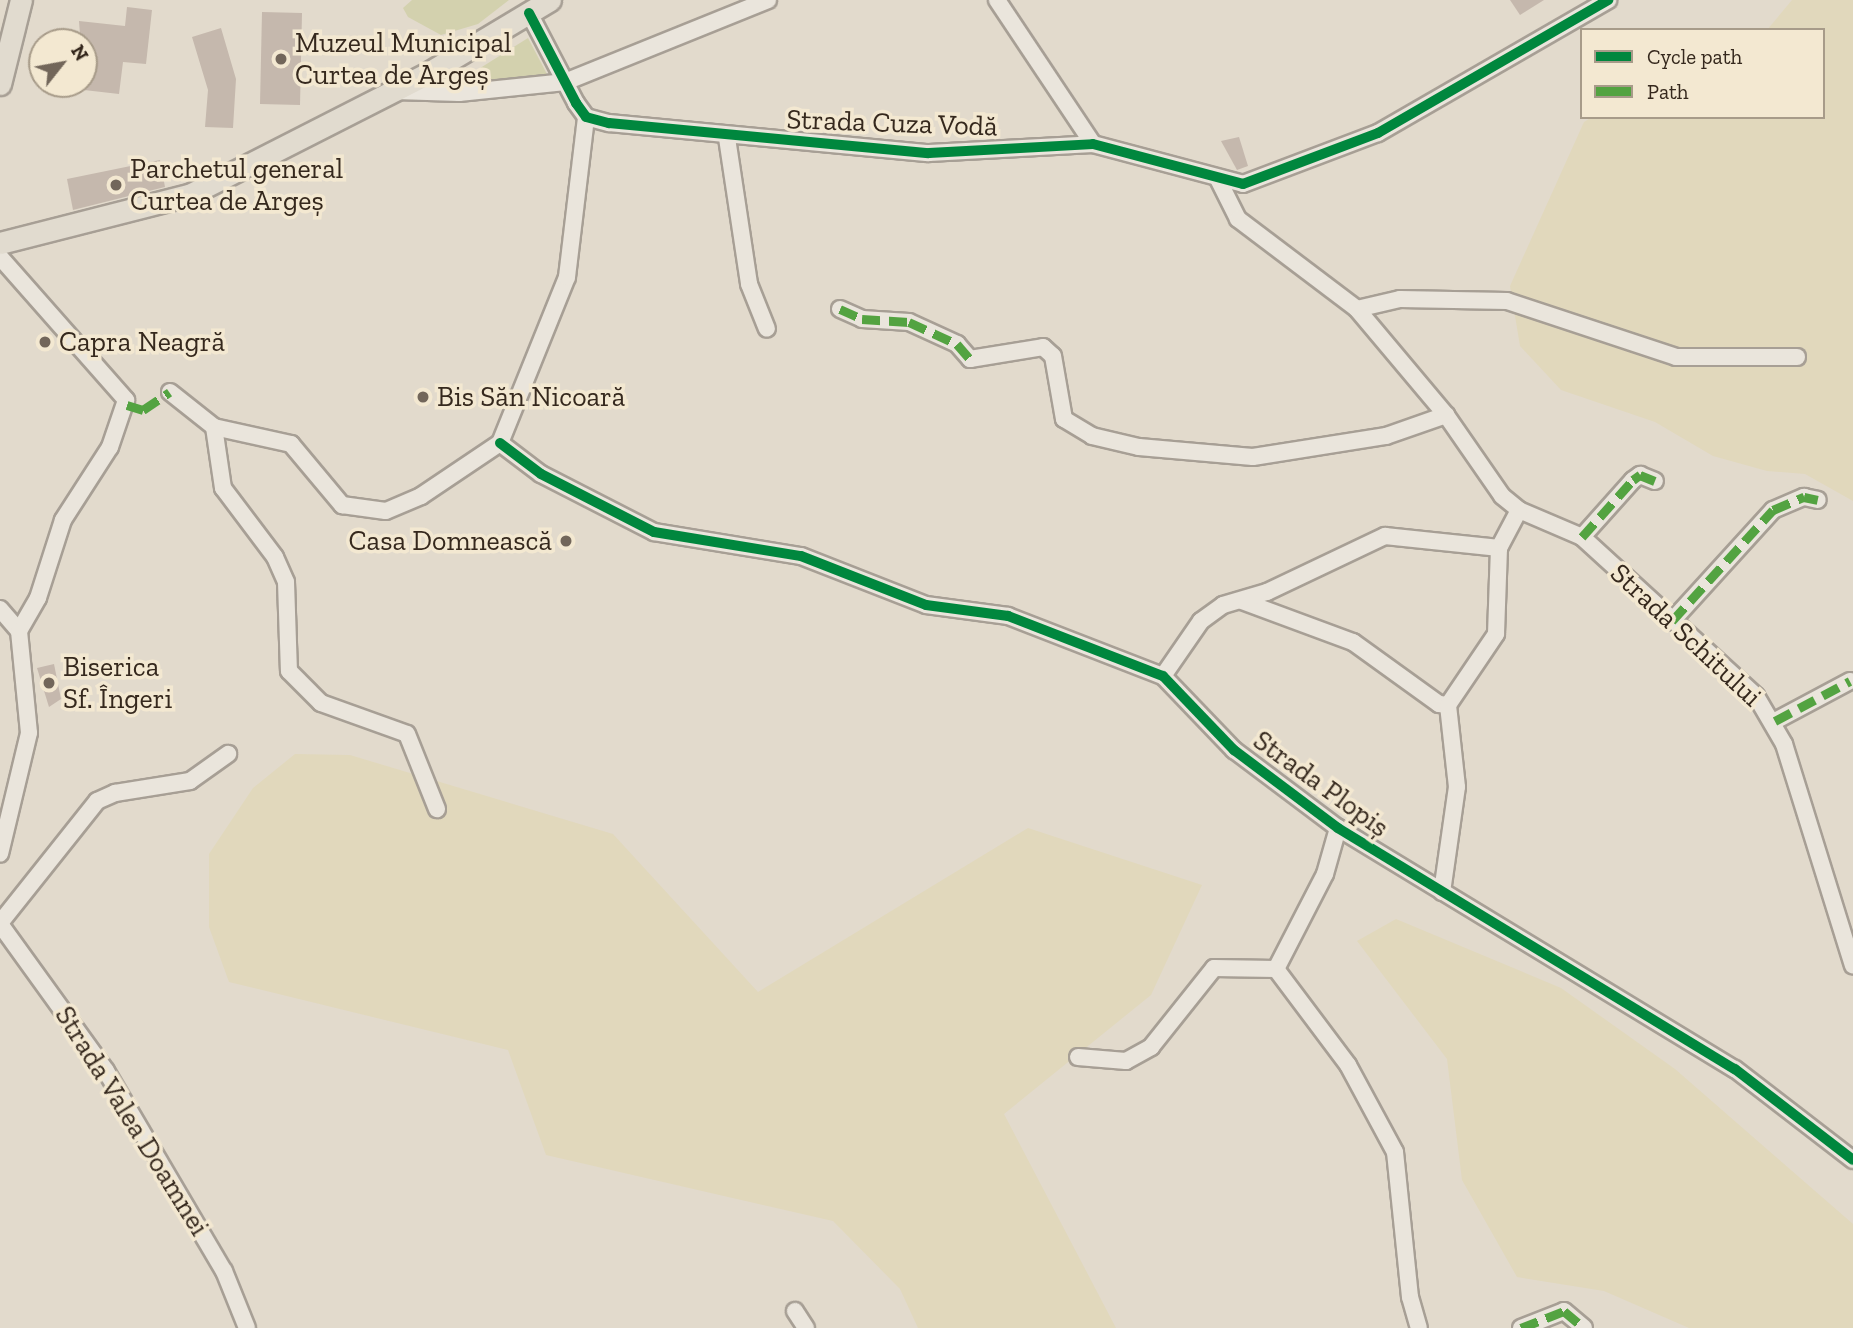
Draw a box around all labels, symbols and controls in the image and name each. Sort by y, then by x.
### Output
place label: Muzeul Municipal Curtea de Argeș [295,26,511,92]
north arrow [28,28,98,98]
legend [1580,28,1825,119]
text: N [66,41,93,65]
text: Cycle path [1647,44,1742,69]
marker: Muzeul Municipal Curtea de Argeș [273,51,289,67]
text: Path [1647,79,1689,104]
street label: Strada Cuza Vodă [785,103,999,143]
place label: Parchetul general Curtea de Argeș [130,152,343,218]
marker: Parchetul general Curtea de Argeș [108,177,124,193]
place label: Capra Neagră [59,325,225,359]
marker: Capra Neagră [37,334,53,350]
place label: Bis Săn Nicoară [437,380,625,414]
marker: Bis Săn Nicoară [415,389,431,405]
place label: Casa Domnească [349,524,552,558]
marker: Casa Domnească [558,533,574,549]
street label: Strada Schitului [1603,556,1769,714]
place label: Biserica Sf. Îngeri [63,650,172,716]
marker: Biserica Sf. Îngeri [41,675,57,691]
street label: Strada Plopiș [1247,724,1395,844]
street label: Strada Valea Doamnei [48,1000,216,1242]

